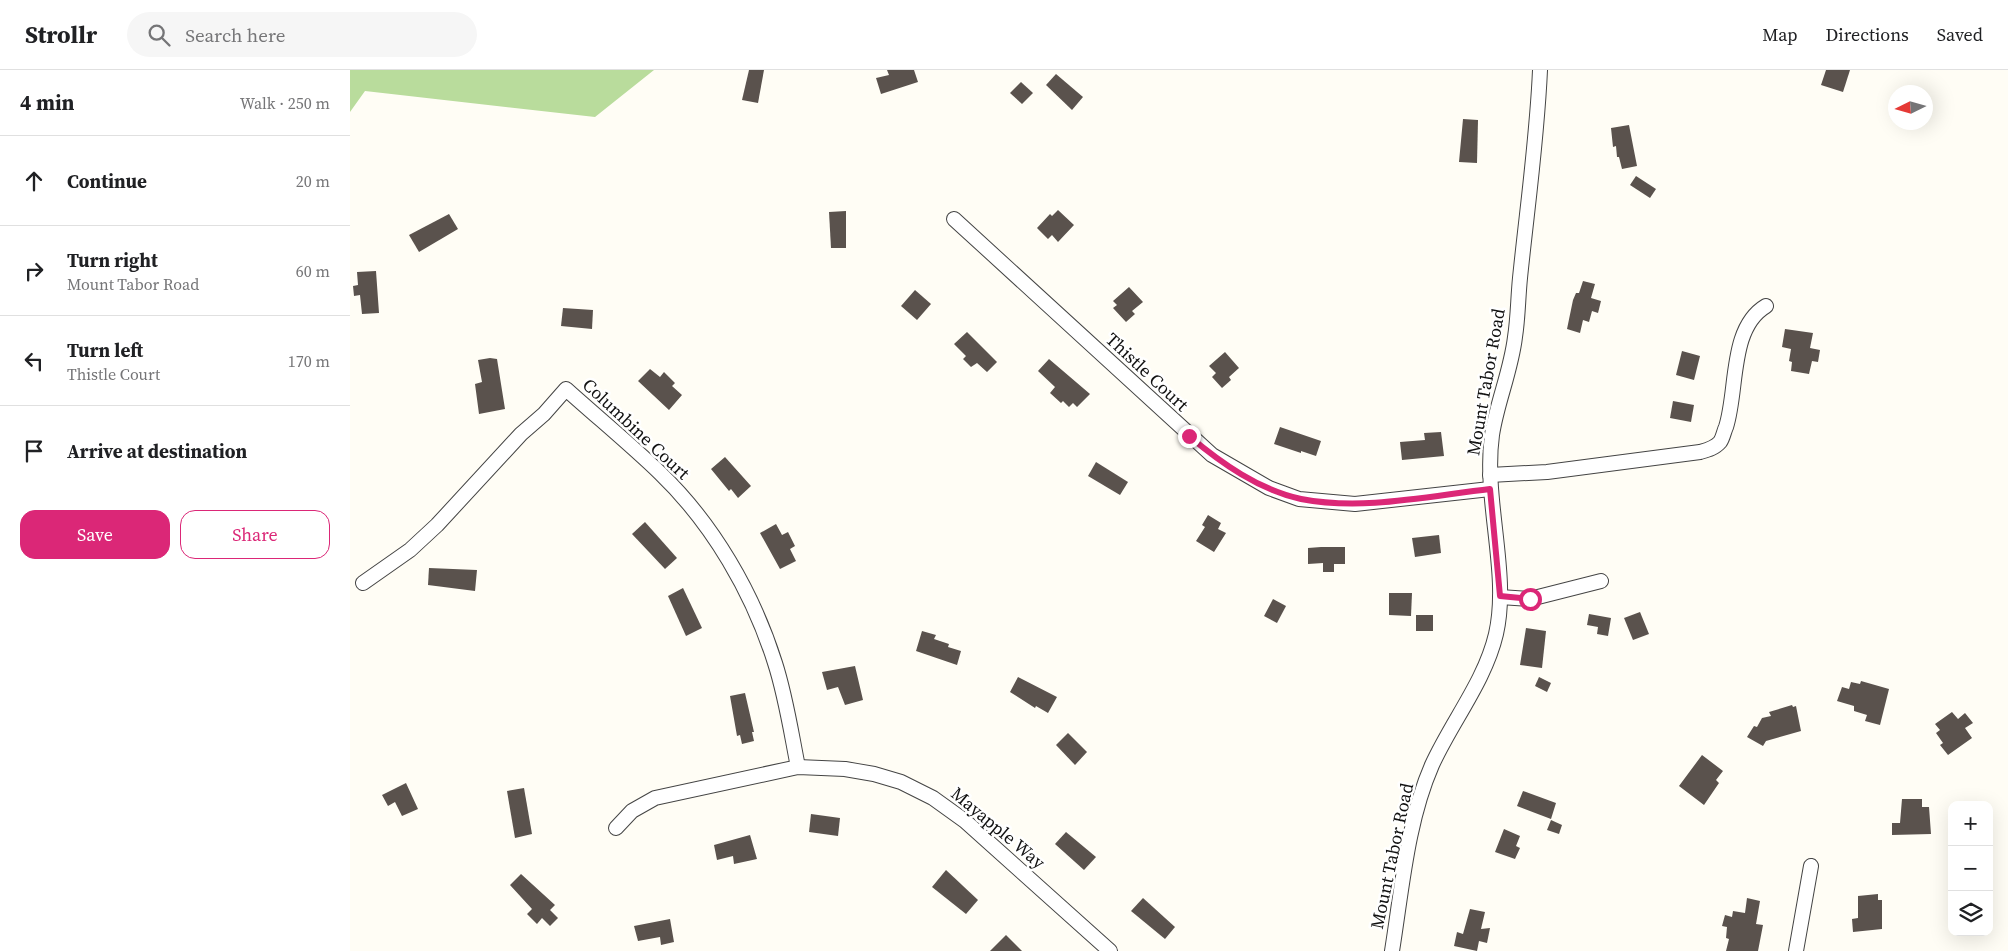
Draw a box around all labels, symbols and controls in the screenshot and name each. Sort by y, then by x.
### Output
search box [127,12,477,57]
text: Strollr [25,18,97,51]
icon: search [145,21,173,49]
text: Search here [185,22,285,48]
text: Map [1762,22,1798,47]
text: Directions [1826,22,1909,47]
text: Saved [1937,22,1983,47]
north arrow [1888,85,1933,130]
text: 4 min [20,88,75,117]
text: Walk · 250 m [240,92,330,114]
icon: ahead [20,167,48,195]
text: Continue [67,168,147,194]
text: 20 m [296,170,330,192]
text: Turn right [67,247,158,273]
icon: right [20,257,48,285]
text: 60 m [296,260,330,282]
text: Mount Tabor Road [67,273,199,295]
street label: Mount Tabor Road [1460,307,1511,457]
street label: Thistle Court [1100,327,1194,417]
text: Turn left [67,337,143,363]
icon: left [20,347,48,375]
text: 170 m [288,350,330,372]
text: Thistle Court [67,363,160,385]
street label: Columbine Court [577,372,696,485]
route end [1178,425,1201,448]
icon: arrive [20,437,48,465]
text: Arrive at destination [67,438,247,464]
button: Save [20,510,170,559]
button: Share [180,510,330,559]
route start [1519,588,1542,611]
street label: Mayapple Way [946,781,1051,875]
street label: Mount Tabor Road [1364,781,1419,931]
map controls [1948,801,1993,936]
button: + [1948,801,1993,846]
button: − [1948,846,1993,891]
button: layers [1948,891,1993,936]

